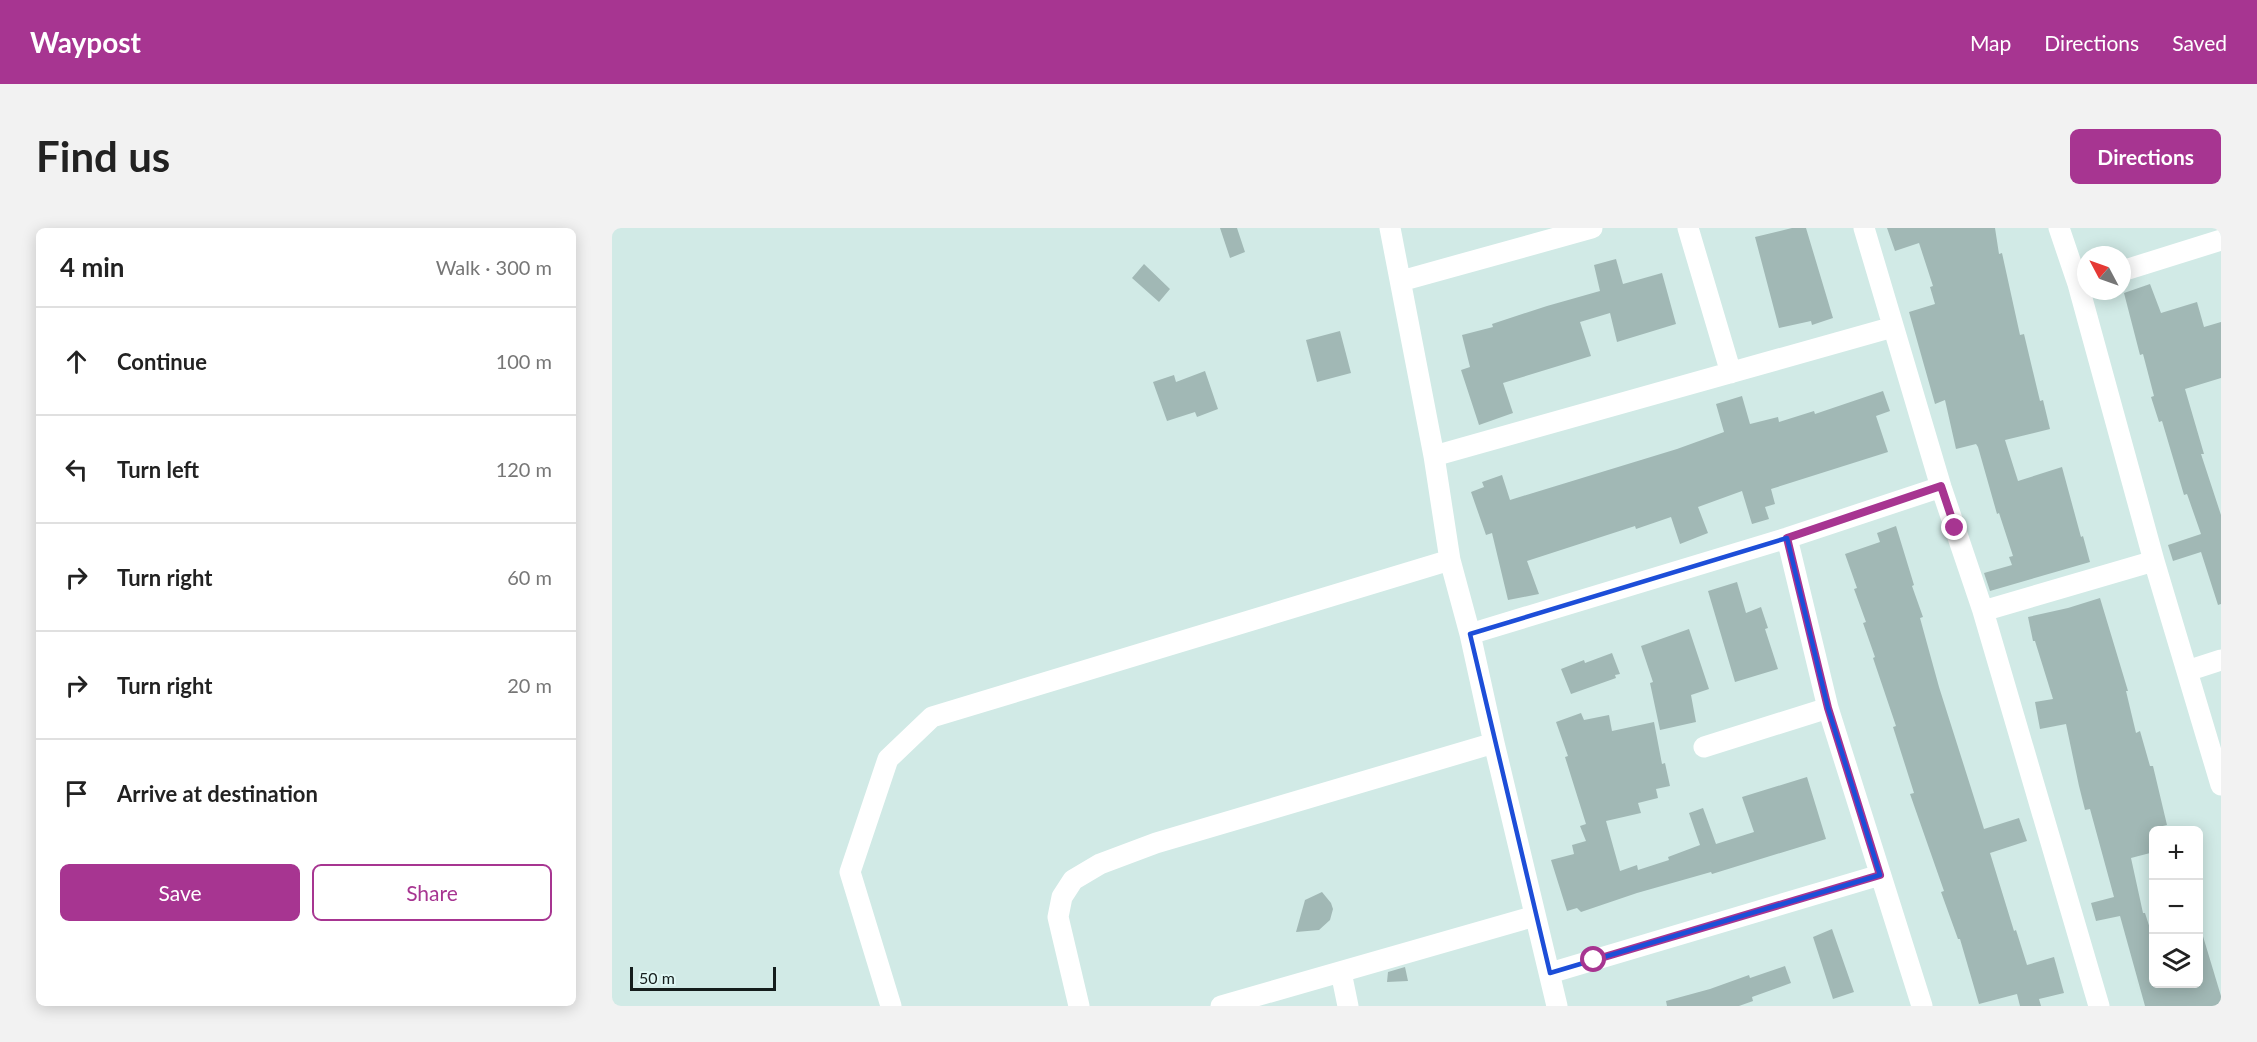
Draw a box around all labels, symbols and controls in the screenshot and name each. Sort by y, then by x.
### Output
text: Waypost [30,25,141,59]
text: Map [1970,30,2011,55]
text: Directions [2044,30,2139,55]
text: Saved [2172,30,2227,55]
button: Directions [2070,129,2221,184]
text: Find us [36,131,170,181]
north arrow [2077,246,2131,300]
text: 4 min [60,251,124,283]
text: Walk · 300 m [436,255,552,279]
icon: ahead [60,345,93,378]
text: Continue [117,348,207,375]
text: 100 m [496,349,552,373]
icon: left [60,453,93,486]
text: Turn left [117,456,199,483]
text: 120 m [496,457,552,481]
route end [1941,514,1967,540]
icon: right [60,561,93,594]
text: Turn right [117,564,212,591]
text: 60 m [507,565,552,589]
icon: right [60,669,93,702]
text: Turn right [117,672,212,699]
text: 20 m [507,673,552,697]
icon: arrive [60,777,93,810]
text: Arrive at destination [117,780,318,807]
map controls [2149,826,2203,988]
button: + [2149,826,2203,880]
button: Save [60,864,300,921]
button: Share [312,864,552,921]
button: − [2149,880,2203,934]
button: layers [2149,934,2203,988]
route start [1580,946,1606,972]
scale bar [630,964,776,992]
text: 50 m [639,968,675,987]

